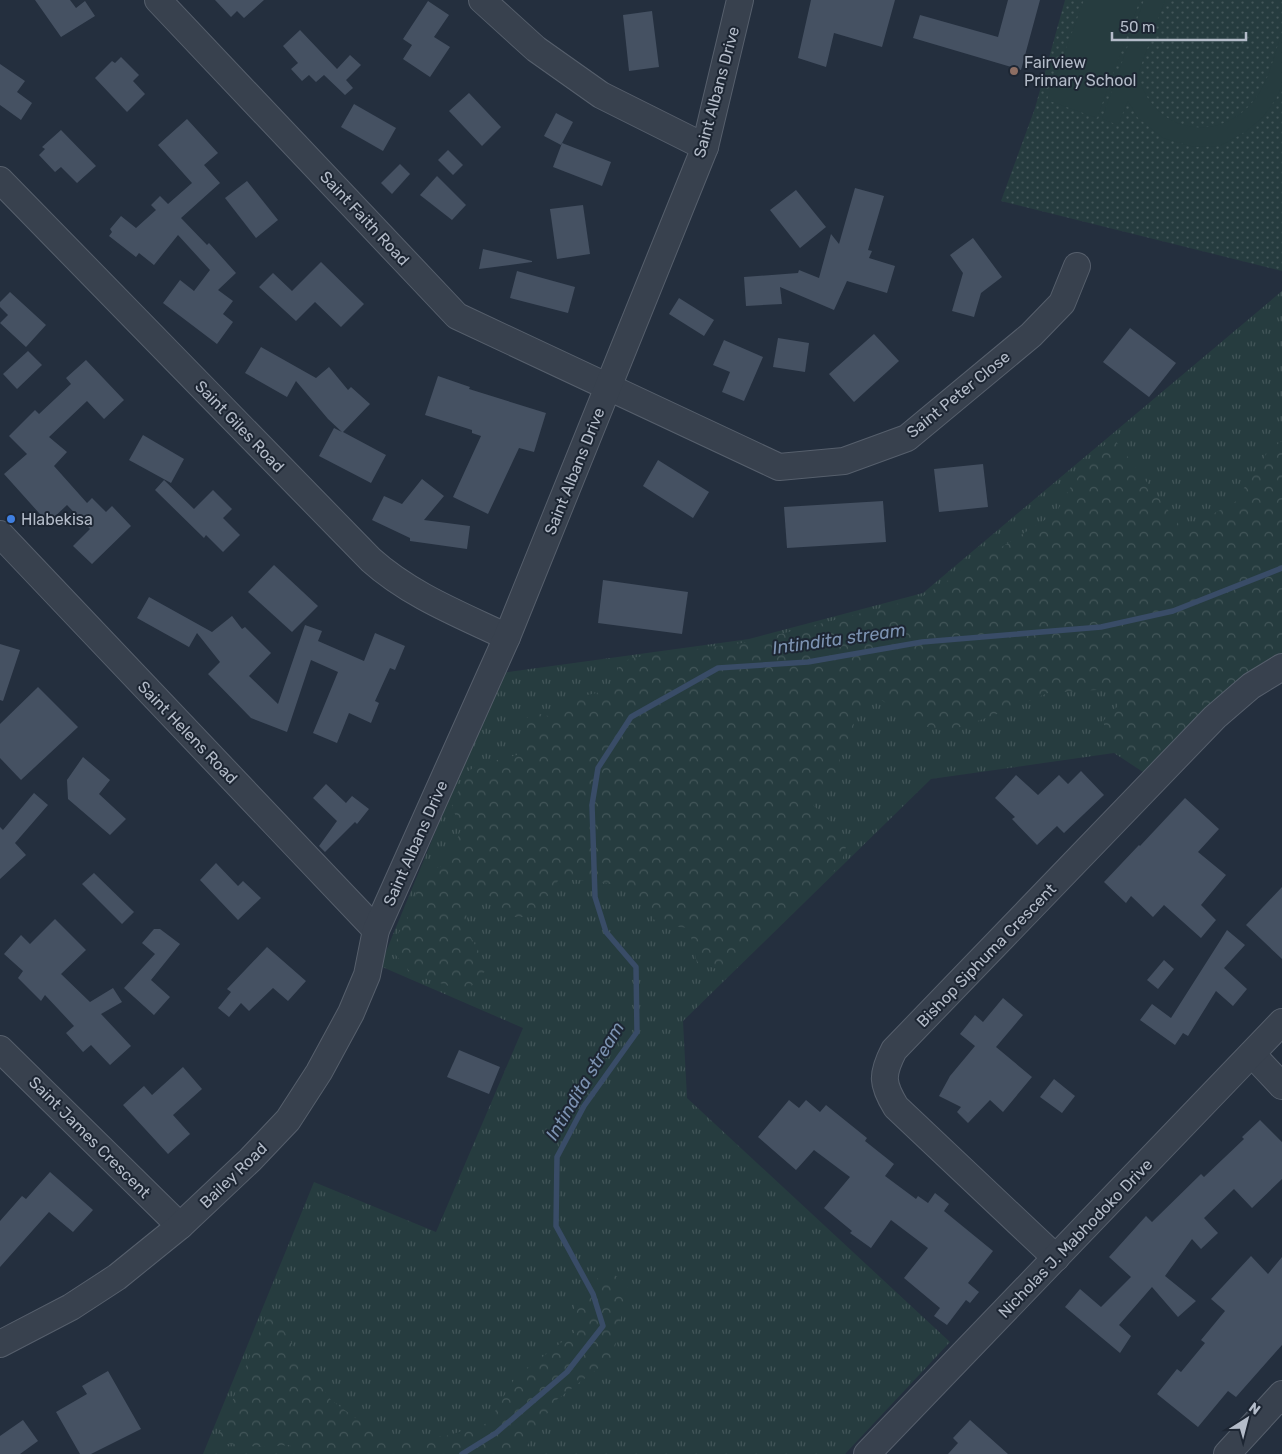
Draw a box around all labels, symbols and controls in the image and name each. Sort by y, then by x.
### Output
scale bar [1112,10,1246,42]
text: 50 m [1120,18,1155,36]
street label: Saint Albans Drive [690,24,743,160]
place label: Fairview Primary School [1024,53,1136,90]
marker: Fairview Primary School [1008,65,1020,77]
street label: Saint Faith Road [316,167,413,269]
street label: Saint Peter Close [903,347,1014,442]
street label: Saint Giles Road [191,377,288,476]
street label: Saint Albans Drive [540,405,609,537]
place label: Hlabekisa [21,510,93,529]
marker: Hlabekisa [5,513,17,525]
water label: Intindita stream [771,619,907,659]
street label: Saint Helens Road [134,677,241,788]
street label: Saint Albans Drive [379,778,452,909]
street label: Bishop Siphuma Crescent [913,880,1060,1031]
water label: Intindita stream [541,1018,629,1144]
street label: Saint James Crescent [25,1073,154,1202]
street label: Bailey Road [196,1139,271,1212]
street label: Nicholas J. Mabhodoko Drive [994,1155,1156,1322]
north arrow [1222,1394,1272,1444]
text: N [1245,1399,1263,1419]

